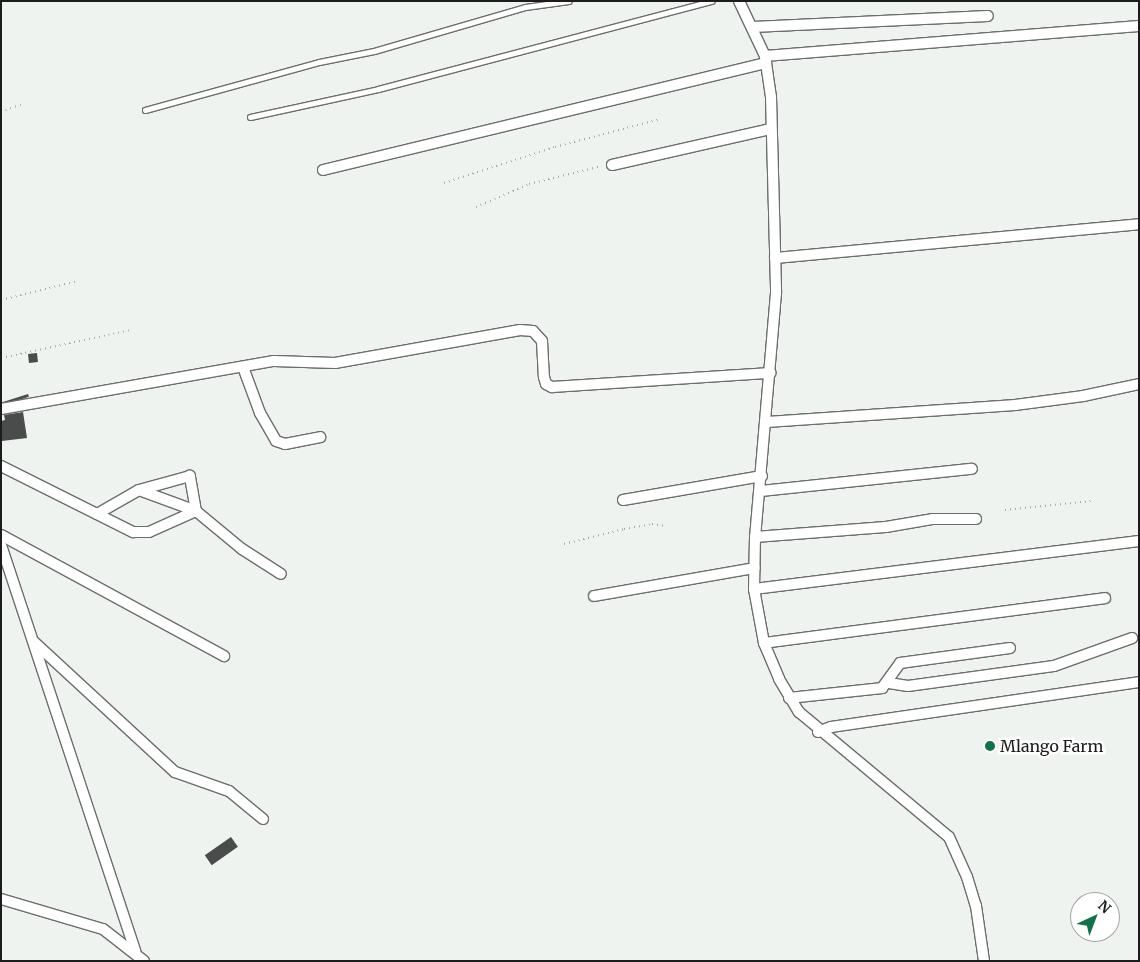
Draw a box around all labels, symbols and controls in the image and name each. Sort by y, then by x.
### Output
place label: Mlango Farm [1000,736,1103,756]
marker: Mlango Farm [984,740,996,752]
north arrow [1070,892,1120,942]
text: N [1094,896,1115,917]

